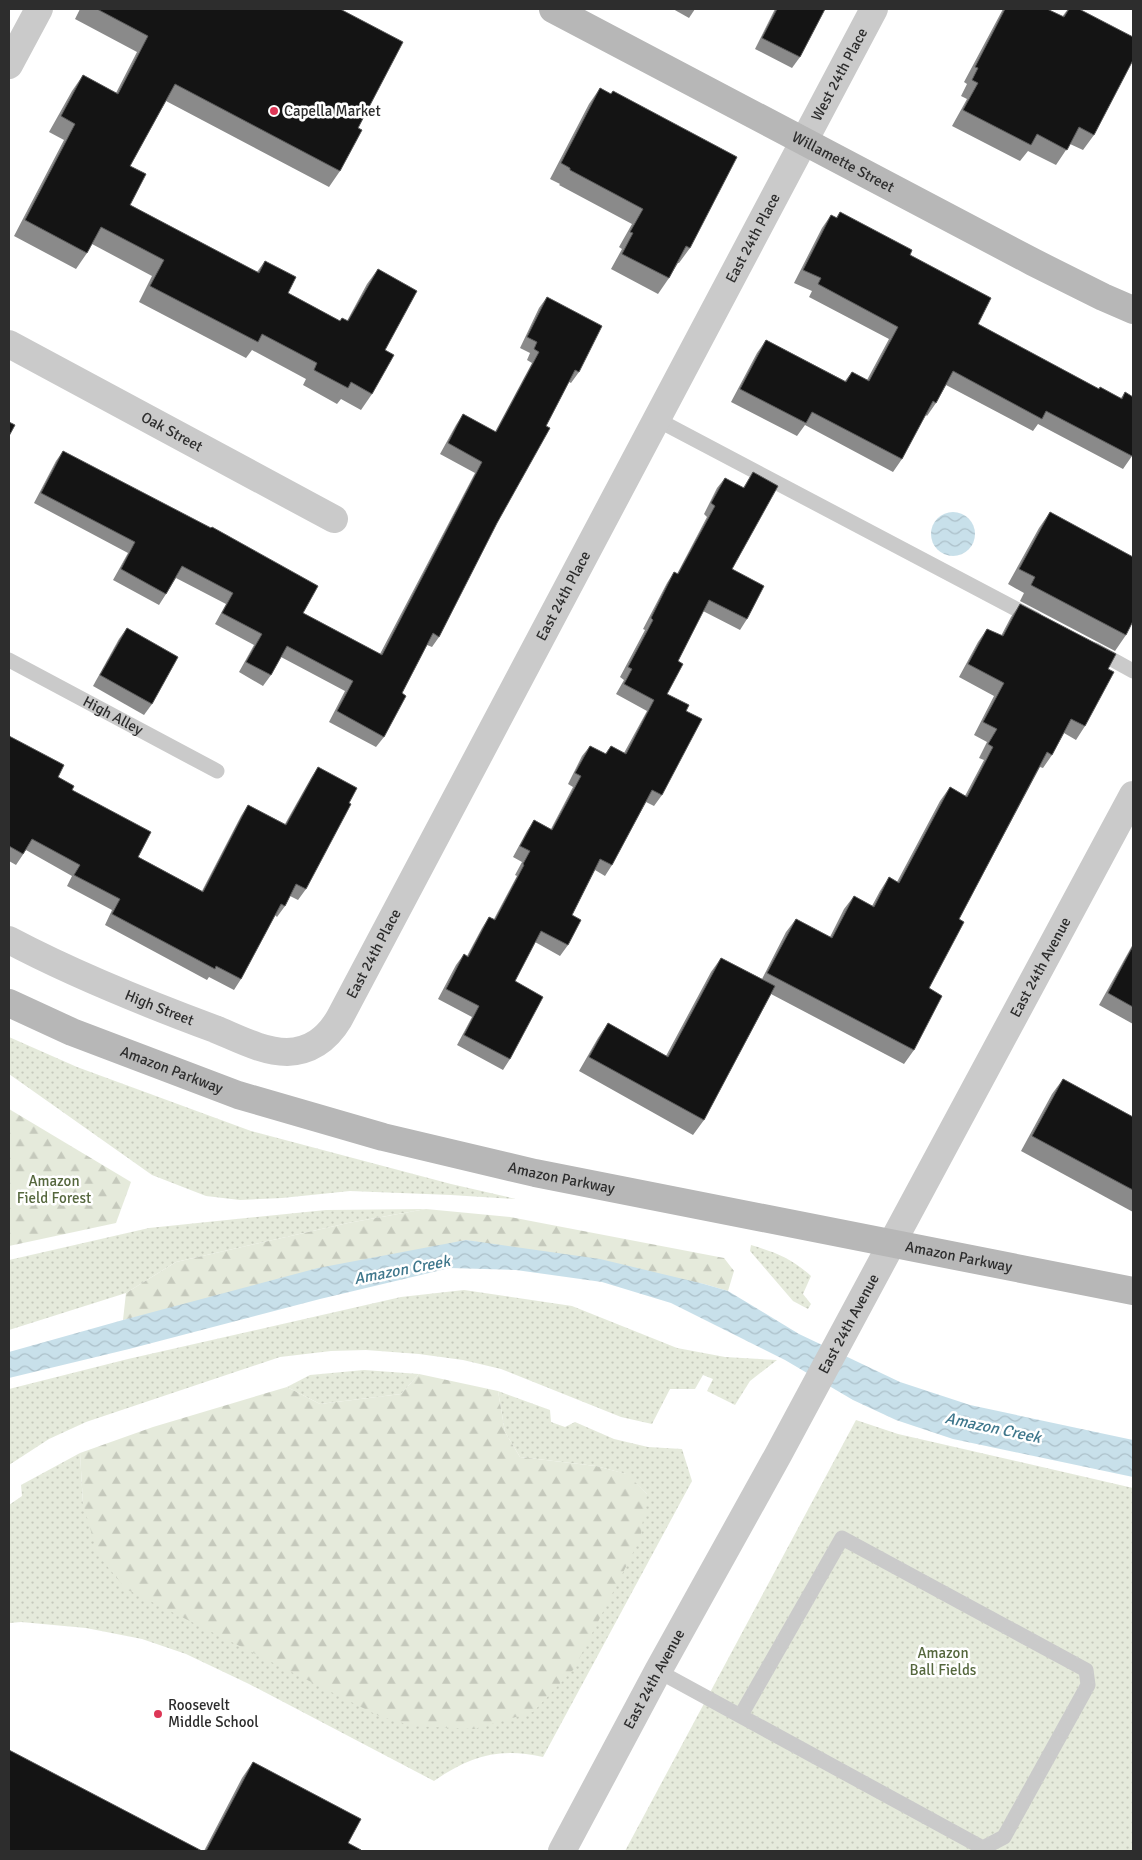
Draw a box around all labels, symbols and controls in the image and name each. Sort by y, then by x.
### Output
street label: West 24th Place [807,25,871,124]
place label: Capella Market [284,102,381,120]
marker: Capella Market [268,105,280,117]
street label: Willamette Street [789,128,897,196]
street label: East 24th Place [722,190,784,286]
street label: Oak Street [138,408,206,456]
street label: East 24th Place [532,548,594,644]
street label: High Alley [80,692,146,739]
street label: East 24th Place [342,906,405,1002]
street label: East 24th Avenue [1006,914,1075,1020]
street label: High Street [122,986,196,1029]
street label: Amazon Parkway [118,1042,226,1098]
street label: Amazon Parkway [506,1158,616,1198]
park label: Amazon Field Forest [17,1172,91,1207]
street label: Amazon Parkway [904,1237,1014,1276]
water label: Amazon Creek [352,1251,454,1289]
street label: East 24th Avenue [814,1271,883,1377]
water label: Amazon Creek [943,1408,1045,1448]
street label: East 24th Avenue [620,1626,688,1732]
park label: Amazon Ball Fields [910,1644,977,1679]
place label: Roosevelt Middle School [168,1696,259,1731]
marker: Roosevelt Middle School [152,1708,164,1720]

